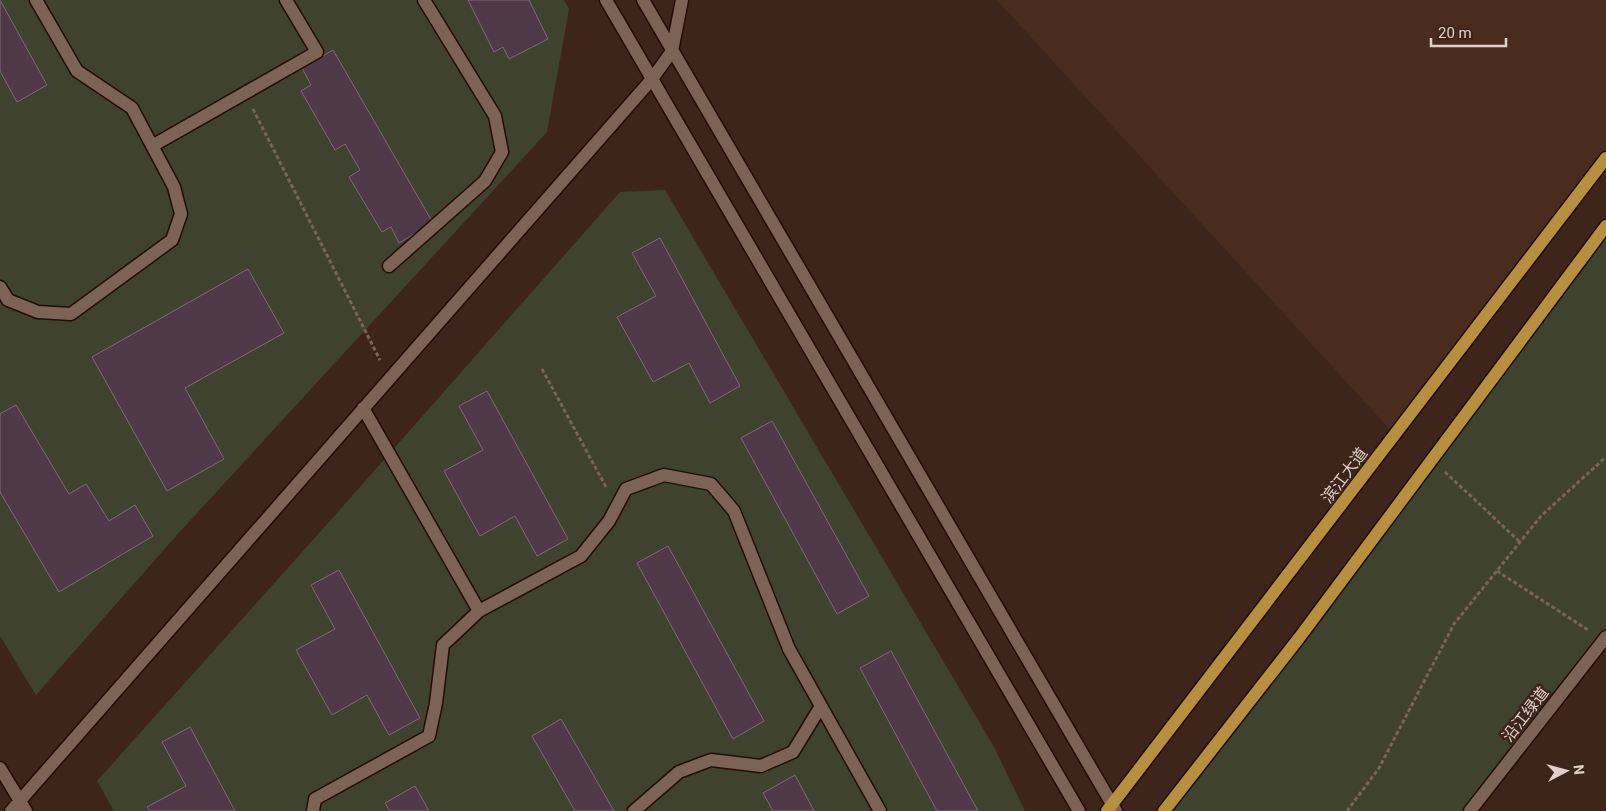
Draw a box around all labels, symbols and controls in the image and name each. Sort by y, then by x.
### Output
scale bar [1431,15,1506,47]
text: 20 m [1438,24,1472,42]
street label: 滨江大道 [1318,444,1371,507]
street label: 沿江绿道 [1498,683,1553,745]
north arrow [1541,746,1591,796]
text: N [1570,764,1587,775]

